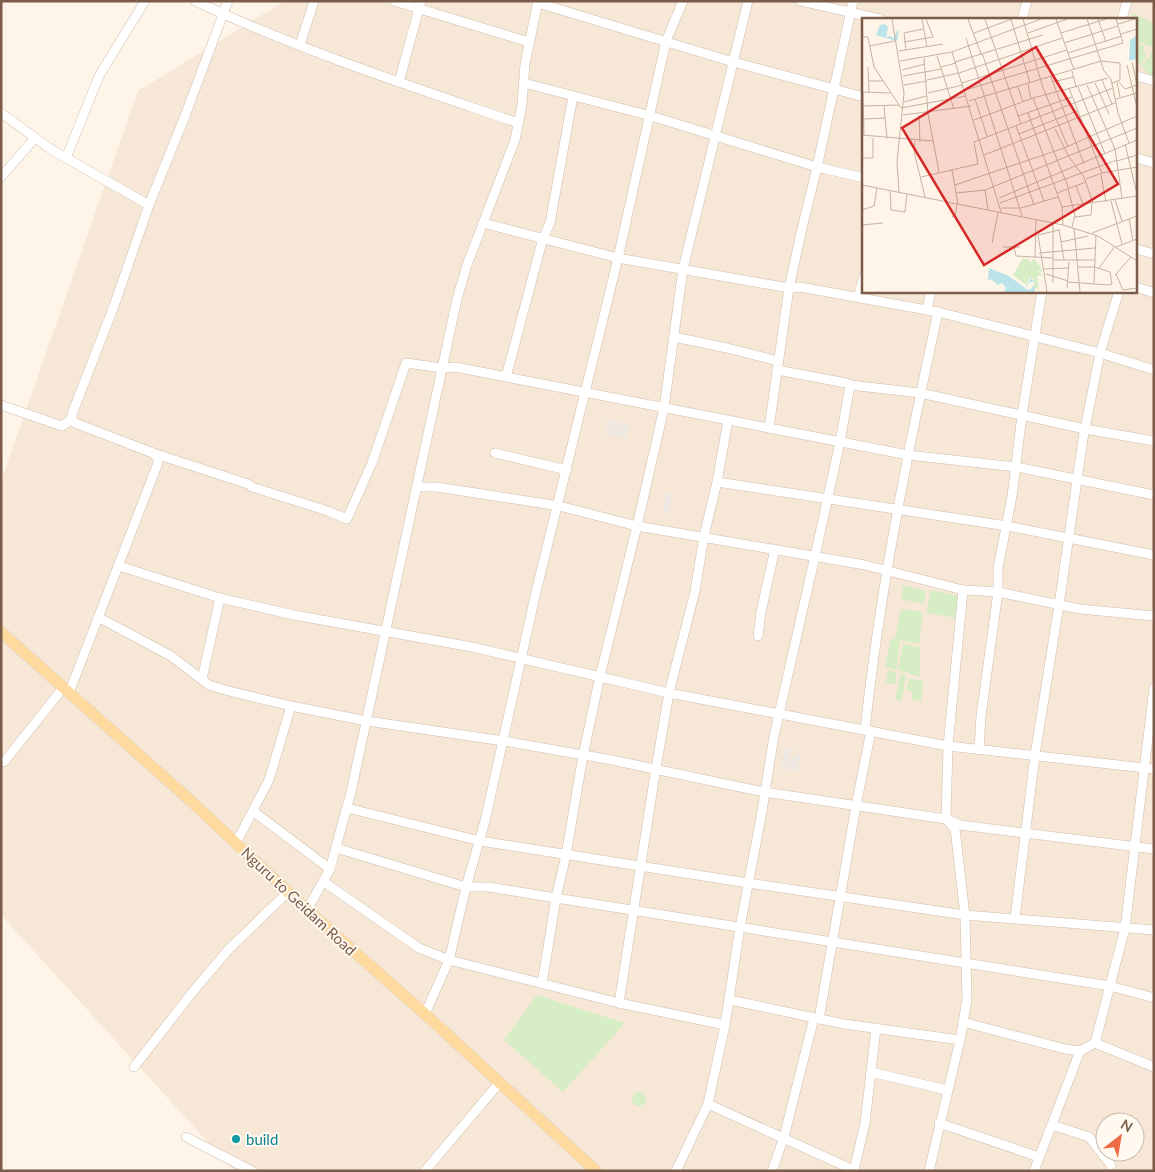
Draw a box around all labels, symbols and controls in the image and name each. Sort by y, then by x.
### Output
inset map [862,18,1138,292]
street label: Nguru to Geidam Road [238,843,360,959]
north arrow [1095,1112,1145,1162]
text: N [1118,1115,1136,1135]
place label: build [246,1130,278,1148]
marker: build [230,1133,242,1145]

